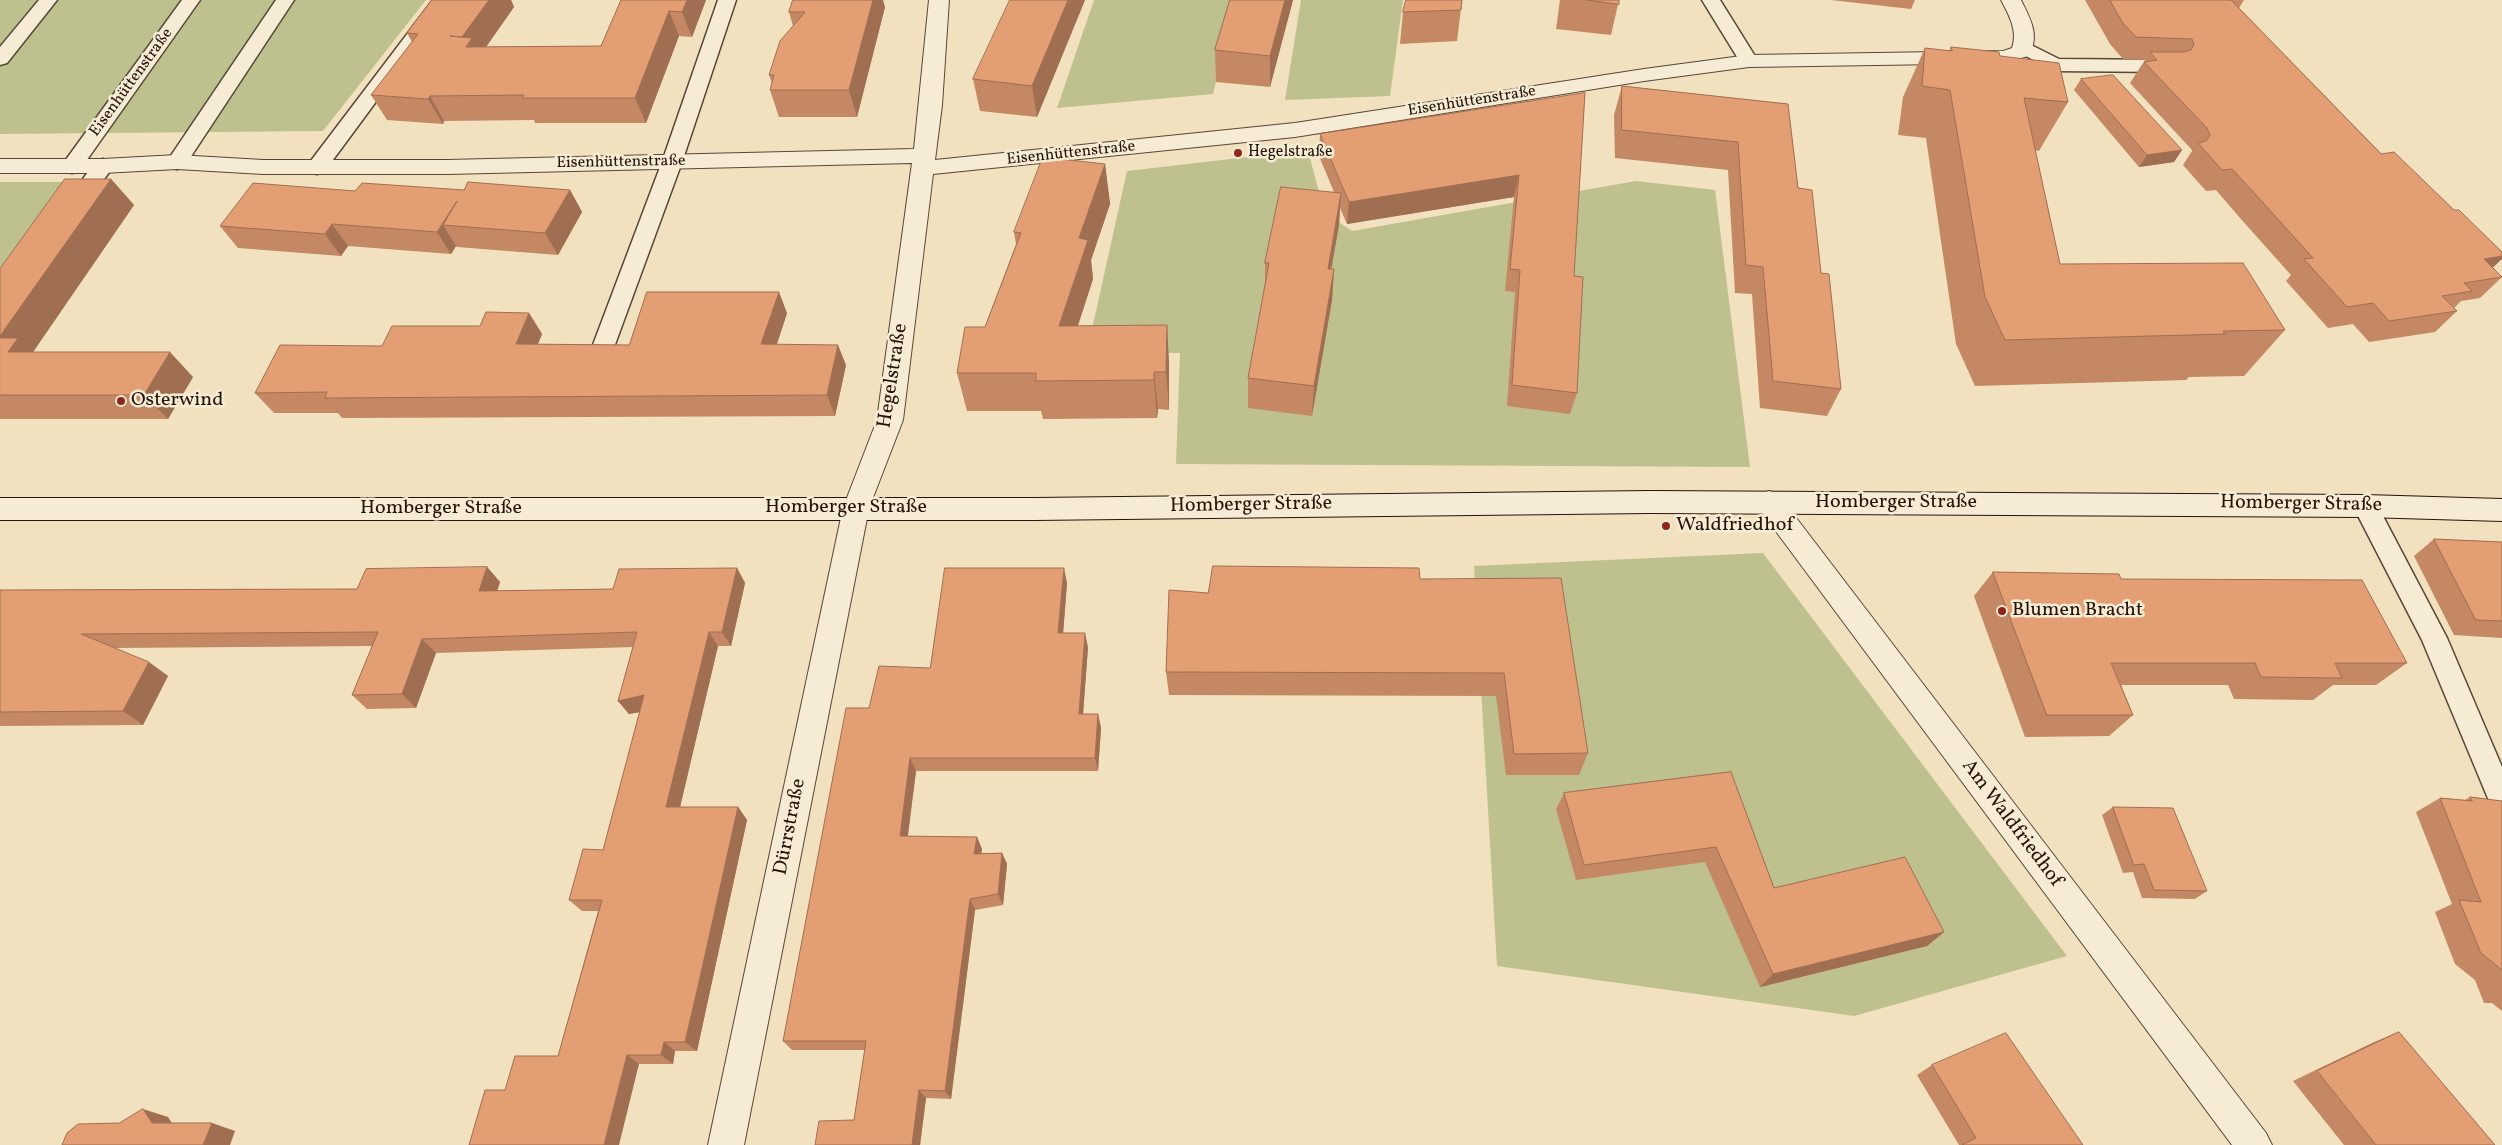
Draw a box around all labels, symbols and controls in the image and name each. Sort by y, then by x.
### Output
street label: Eisenhüttenstraße [86,25,178,141]
street label: Eisenhüttenstraße [1407,82,1537,122]
street label: Eisenhüttenstraße [1006,138,1136,170]
place label: Hegelstraße [1248,143,1332,163]
marker: Hegelstraße [1232,147,1244,159]
street label: Eisenhüttenstraße [556,152,686,174]
street label: Hegelstraße [874,322,914,430]
place label: Osterwind [131,389,224,413]
marker: Osterwind [115,395,127,407]
street label: Homberger Straße [1815,491,1977,515]
street label: Homberger Straße [2220,492,2382,518]
street label: Homberger Straße [1170,493,1332,519]
street label: Homberger Straße [765,496,927,520]
street label: Homberger Straße [360,497,522,521]
place label: Waldfriedhof [1676,514,1793,538]
marker: Waldfriedhof [1660,520,1672,532]
place label: Blumen Bracht [2012,599,2143,623]
marker: Blumen Bracht [1996,605,2008,617]
street label: Am Waldfriedhof [1955,756,2067,892]
street label: Dürrstraße [770,777,812,877]

